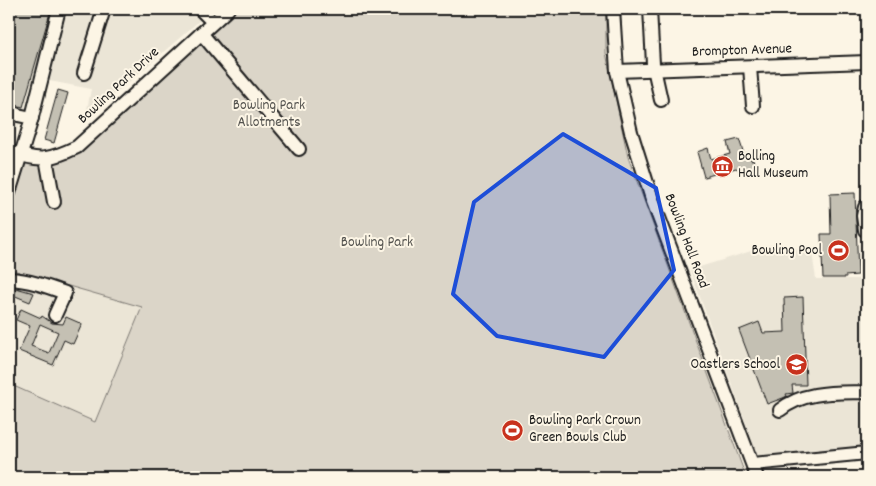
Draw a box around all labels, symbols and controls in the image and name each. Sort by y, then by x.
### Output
street label: Brompton Avenue [692,38,793,64]
street label: Bowling Park Drive [73,42,165,130]
park label: Bowling Park Allotments [233,95,305,134]
place label: Bolling Hall Museum [738,146,808,185]
museum icon: Bolling Hall Museum [710,154,734,178]
street label: Bowling Hall Road [658,190,714,292]
park label: Bowling Park [341,232,413,254]
sports icon: Bowling Pool [826,239,850,263]
place label: Bowling Pool [752,240,822,262]
school or university icon: Oastlers School [784,353,808,377]
place label: Oastlers School [691,354,780,376]
place label: Bowling Park Crown Green Bowls Club [529,410,641,449]
sports icon: Bowling Park Crown Green Bowls Club [501,418,525,442]

